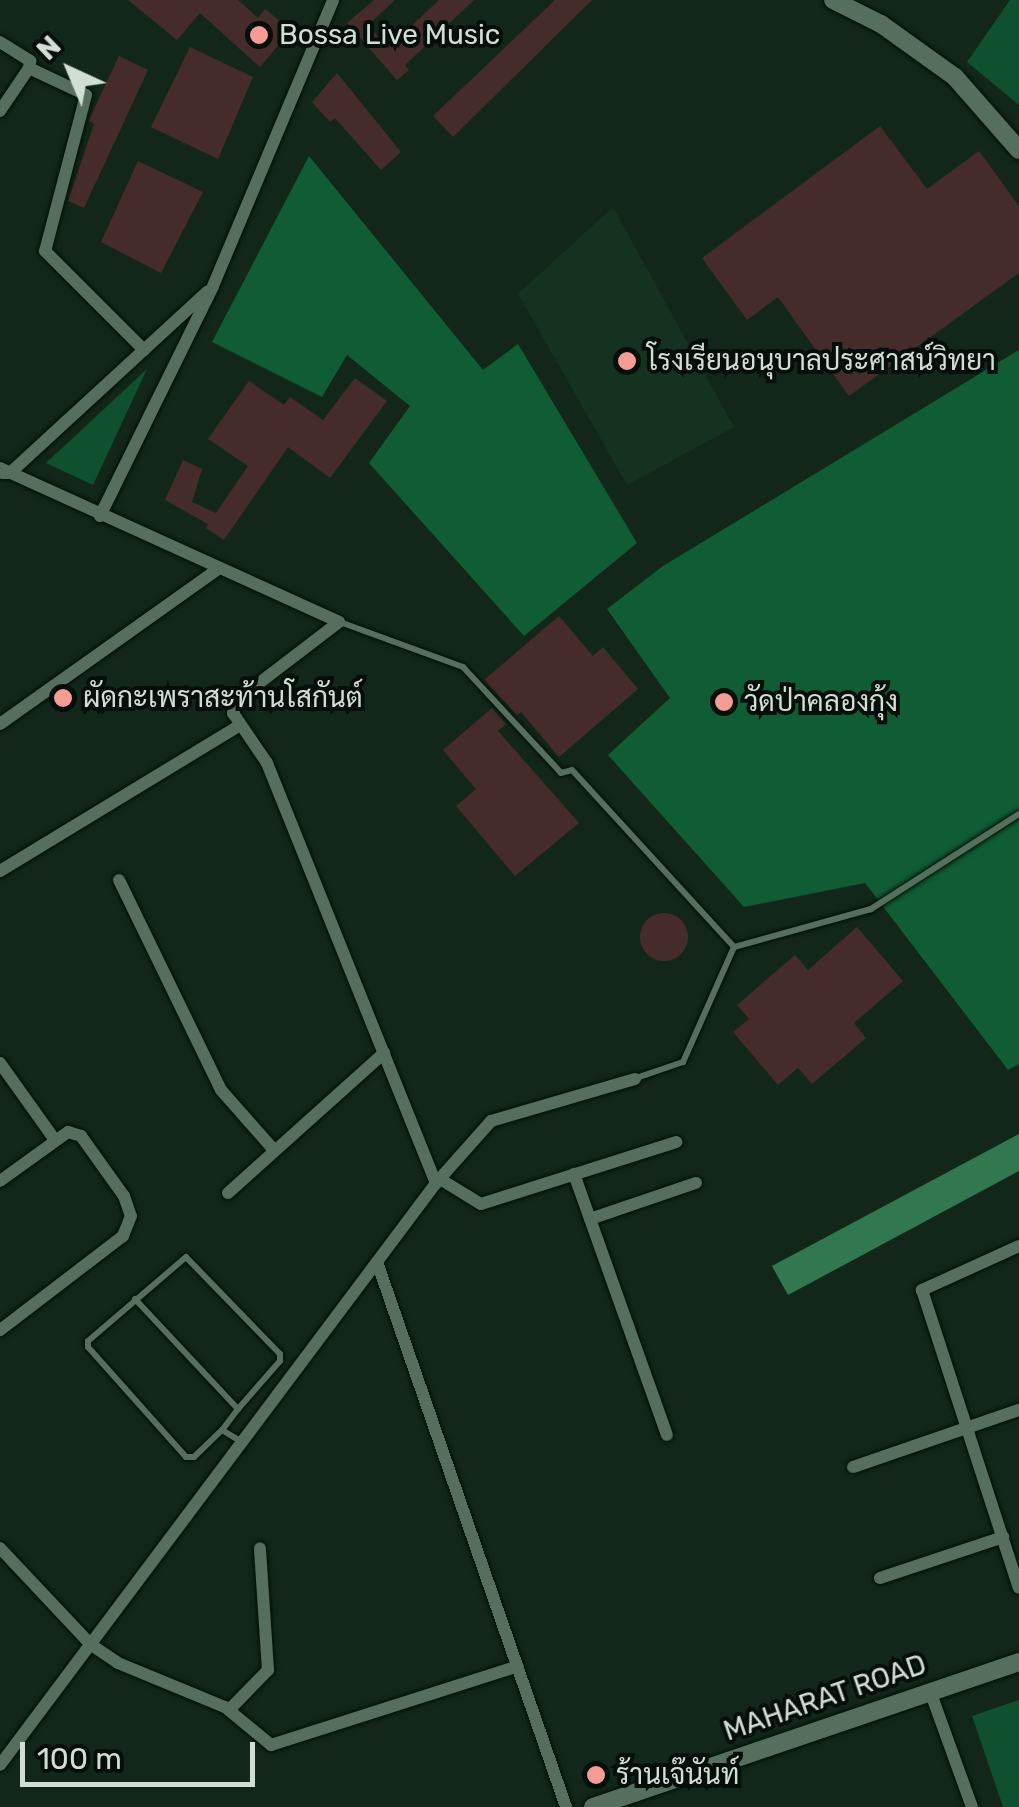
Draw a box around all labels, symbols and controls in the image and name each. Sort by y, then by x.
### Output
place label: Bossa Live Music [279,18,500,52]
north arrow [20,20,120,120]
marker: Bossa Live Music [248,24,270,46]
text: N [30,29,68,67]
place label: โรงเรียนอนุบาลประศาสน์วิทยา [647,344,996,378]
marker: โรงเรียนอนุบาลประศาสน์วิทยา [616,350,638,372]
place label: ผัดกะเพราสะท้านโสกันต์ [83,681,363,715]
place label: วัดป่าคลองกุ้ง [744,685,898,719]
marker: ผัดกะเพราสะท้านโสกันต์ [52,687,74,709]
marker: วัดป่าคลองกุ้ง [713,691,735,713]
street label: MAHARAT ROAD [719,1647,931,1749]
scale bar [25,1722,260,1784]
text: 100 m [37,1741,122,1777]
place label: ร้านเจ๊นันท์ [616,1758,739,1792]
marker: ร้านเจ๊นันท์ [585,1764,607,1786]

